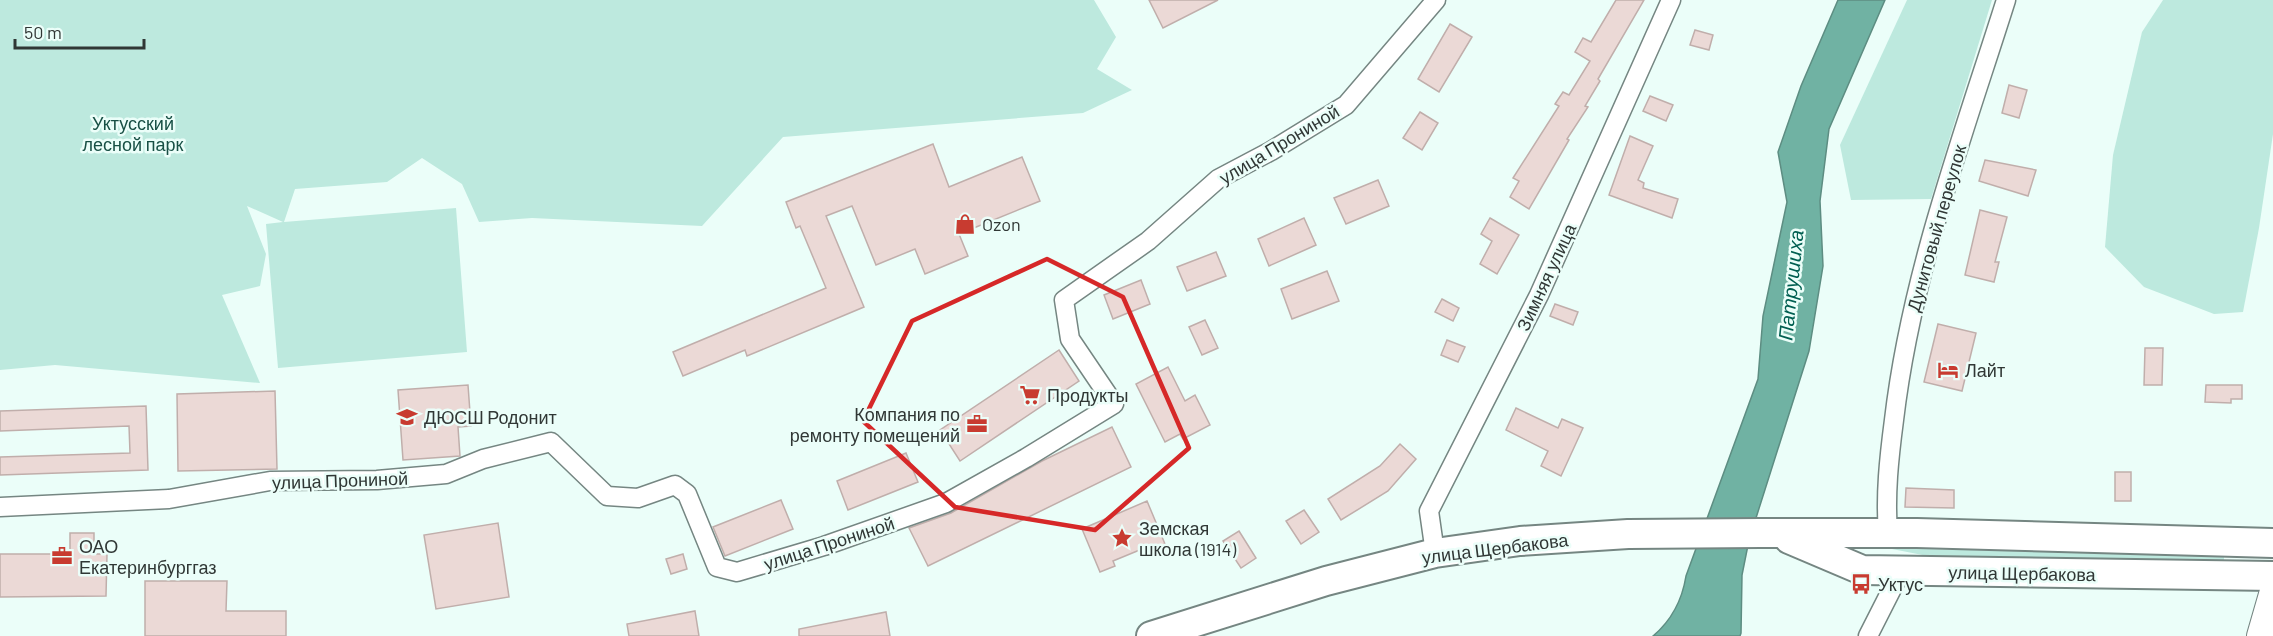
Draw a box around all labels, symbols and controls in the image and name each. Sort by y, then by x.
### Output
scale bar [15,12,144,50]
text: 50 m [24,21,62,43]
street label: улица Прониной [1215,100,1343,188]
park label: Уктусский лесной парк [83,112,184,155]
street label: Дунитовый переулок [1902,142,1970,314]
shop icon: Ozon [953,212,977,236]
place label: Ozon [982,213,1021,235]
street label: Зимняя улица [1512,219,1581,334]
water label: Патрушиха [1772,228,1808,342]
hotel icon: Лайт [1936,358,1960,382]
place label: Лайт [1965,359,2005,381]
supermarket icon: Продукты [1018,383,1042,407]
place label: Продукты [1047,384,1128,406]
place label: Компания по ремонту помещений [790,403,960,446]
school or university icon: ДЮСШ Родонит [395,405,419,429]
place label: ДЮСШ Родонит [424,406,557,428]
office icon: Компания по ремонту помещений [965,412,989,436]
street label: улица Прониной [272,467,408,493]
street label: улица Прониной [761,512,897,574]
place label: Земская школа (1914) [1139,517,1236,560]
place icon: Земская школа (1914) [1110,526,1134,550]
street label: улица Щербакова [1421,528,1570,568]
place label: ОАО Екатеринбурггаз [79,535,216,578]
office icon: ОАО Екатеринбурггаз [50,544,74,568]
street label: улица Щербакова [1948,561,2097,585]
bus stop icon: Уктус [1849,572,1873,596]
place label: Уктус [1878,573,1923,595]

